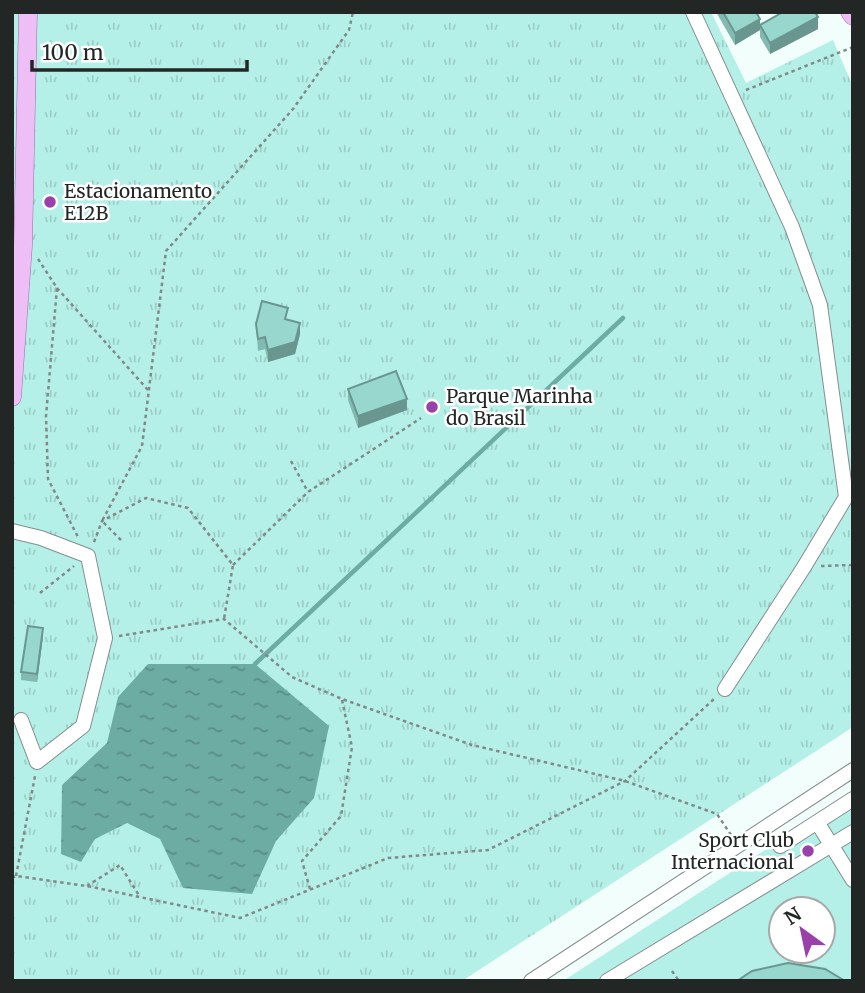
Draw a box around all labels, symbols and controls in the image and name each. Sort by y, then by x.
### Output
scale bar [32,28,247,72]
text: 100 m [42,39,104,66]
place label: Estacionamento E12B [64,179,212,225]
marker: Estacionamento E12B [42,194,58,210]
place label: Parque Marinha do Brasil [446,384,593,430]
marker: Parque Marinha do Brasil [424,399,440,415]
place label: Sport Club Internacional [671,828,794,874]
marker: Sport Club Internacional [800,843,816,859]
north arrow [767,895,837,965]
text: N [780,902,806,930]

